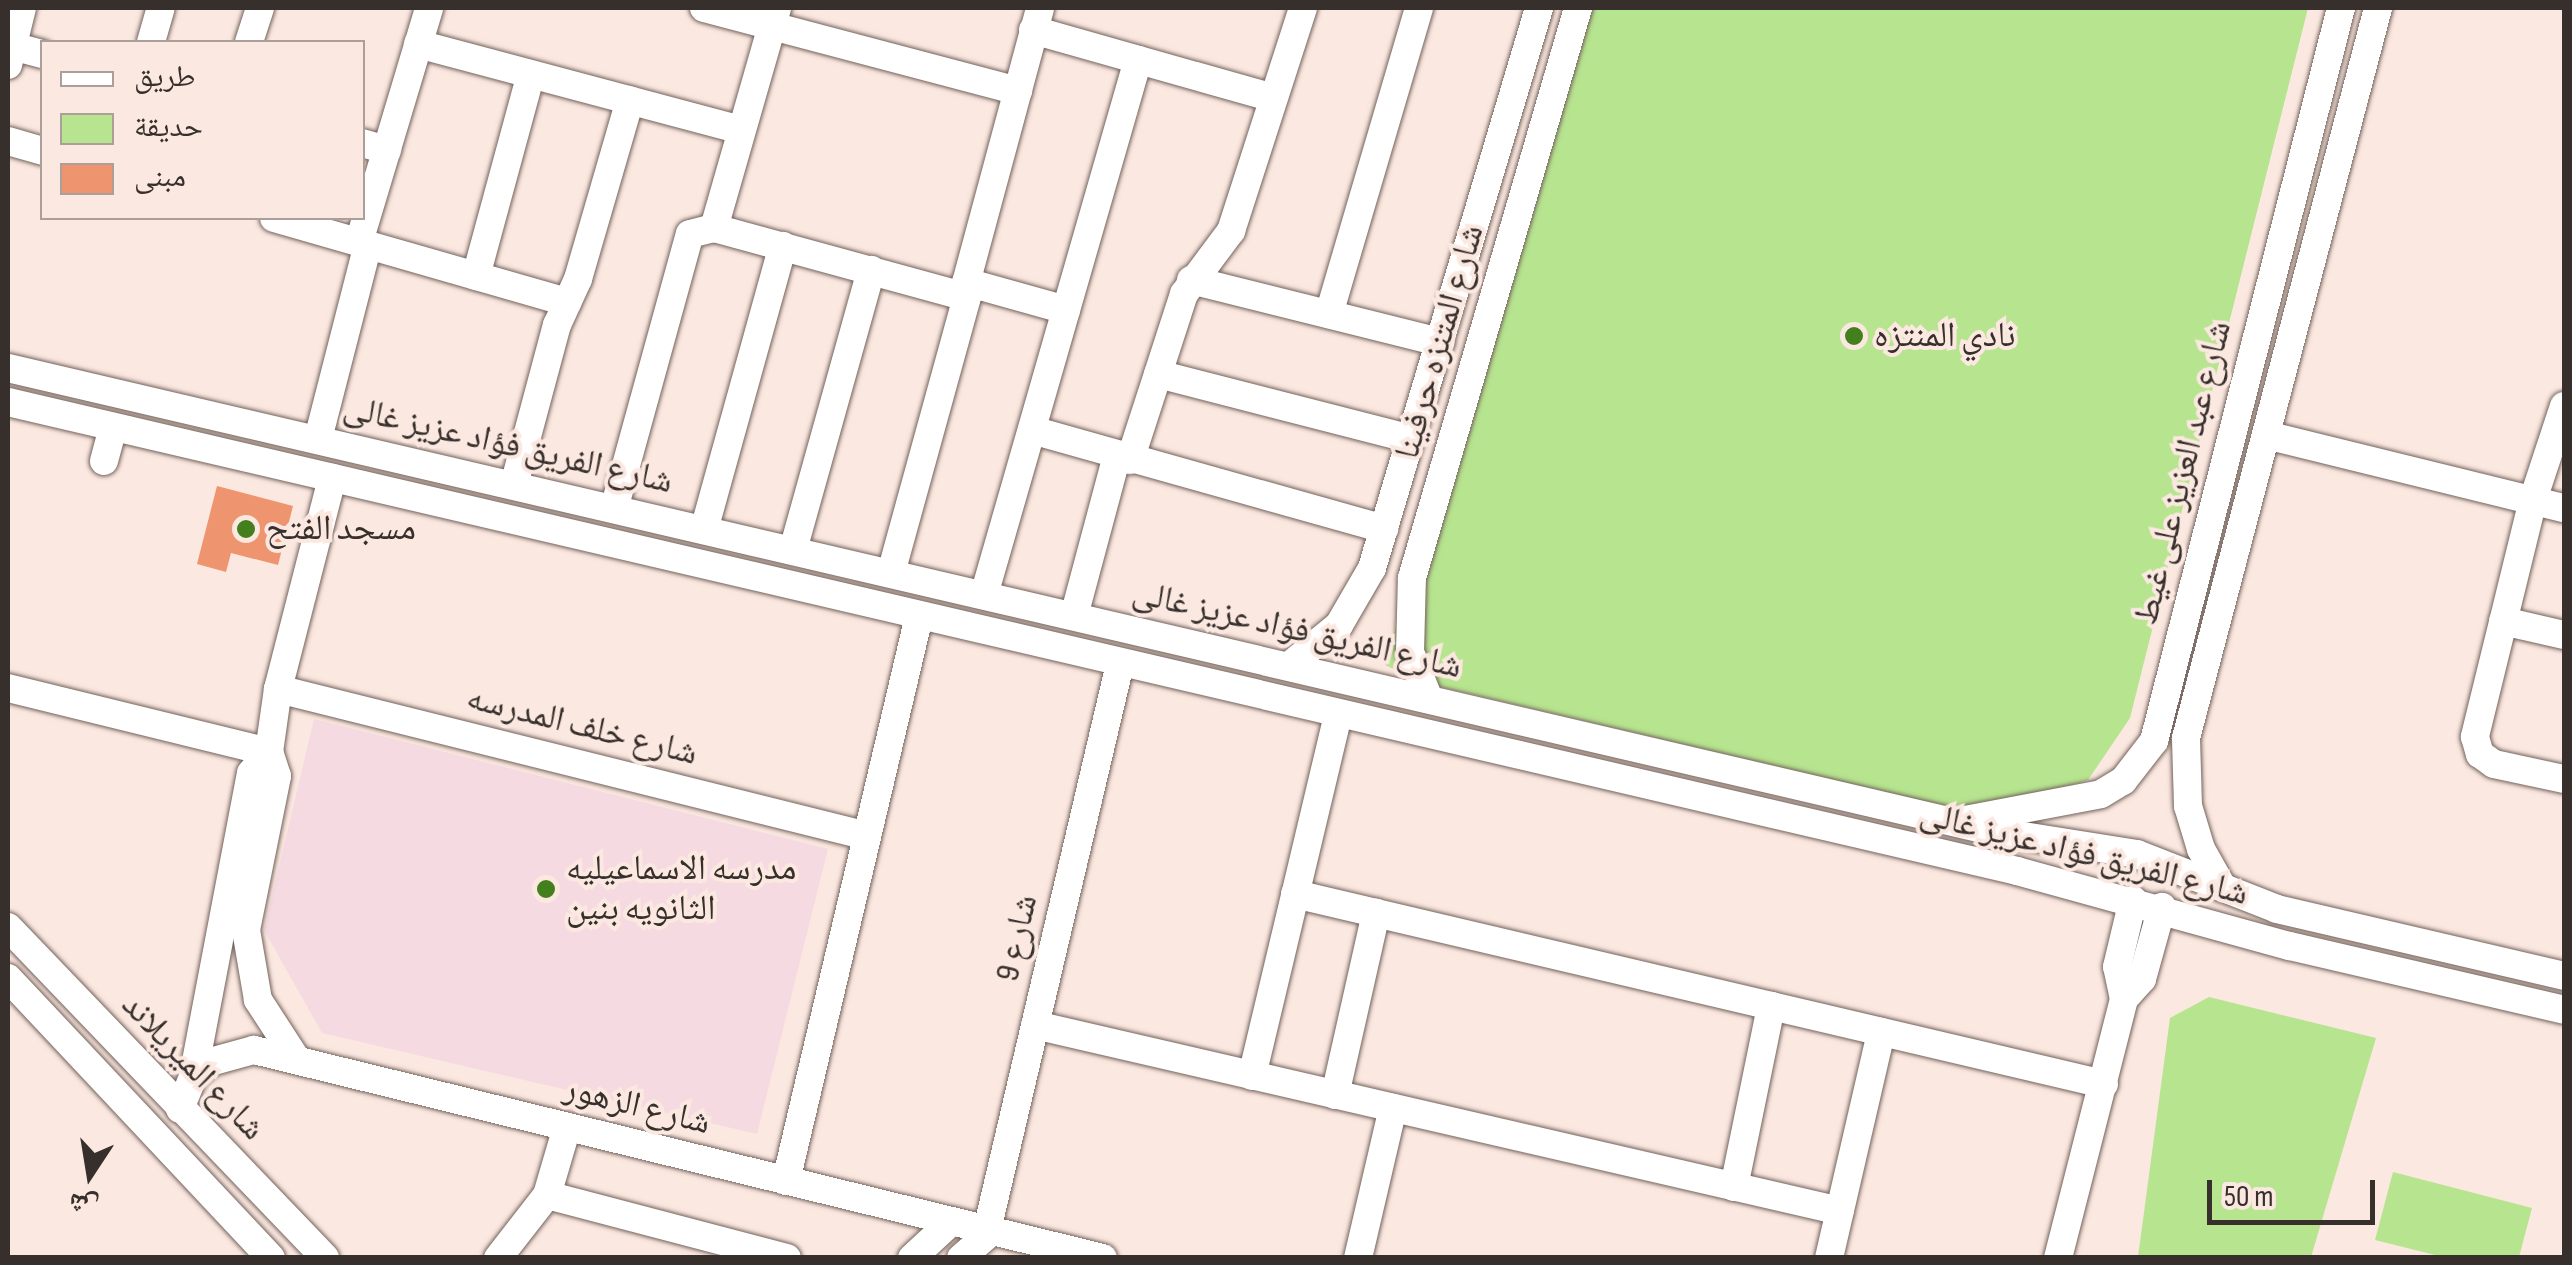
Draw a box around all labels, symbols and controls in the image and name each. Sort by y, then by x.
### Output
legend [40,40,365,220]
text: طريق [134,59,195,95]
text: حديقة [134,109,203,145]
text: مبنى [134,159,186,195]
street label: شارع المتنزه حرفينا [1386,220,1494,464]
place label: نادي المنتزه [1874,315,2016,357]
street label: شارع عبد العزيز على غيط [2125,317,2241,629]
marker: نادي المنتزه [1843,325,1865,347]
street label: شارع الفريق فؤاد عزيز غالى [339,387,677,503]
place label: مسجد الفتح [266,508,416,550]
marker: مسجد الفتح [235,518,257,540]
street label: شارع الفريق فؤاد عزيز غالى [1128,572,1466,688]
street label: شارع خلف المدرسه [462,677,702,775]
street label: شارع الفريق فؤاد عزيز غالى [1916,793,2252,915]
place label: مدرسه الاسماعيليه الثانويه بنين [566,848,797,930]
marker: مدرسه الاسماعيليه الثانويه بنين [535,878,557,900]
street label: شارع 9 [987,891,1047,985]
street label: شارع الميريلاند [112,985,274,1149]
street label: شارع الزهور [559,1068,715,1144]
north arrow [40,1125,140,1225]
scale bar [2212,1160,2380,1222]
text: 50 m [2224,1179,2273,1215]
text: ش [66,1186,102,1224]

